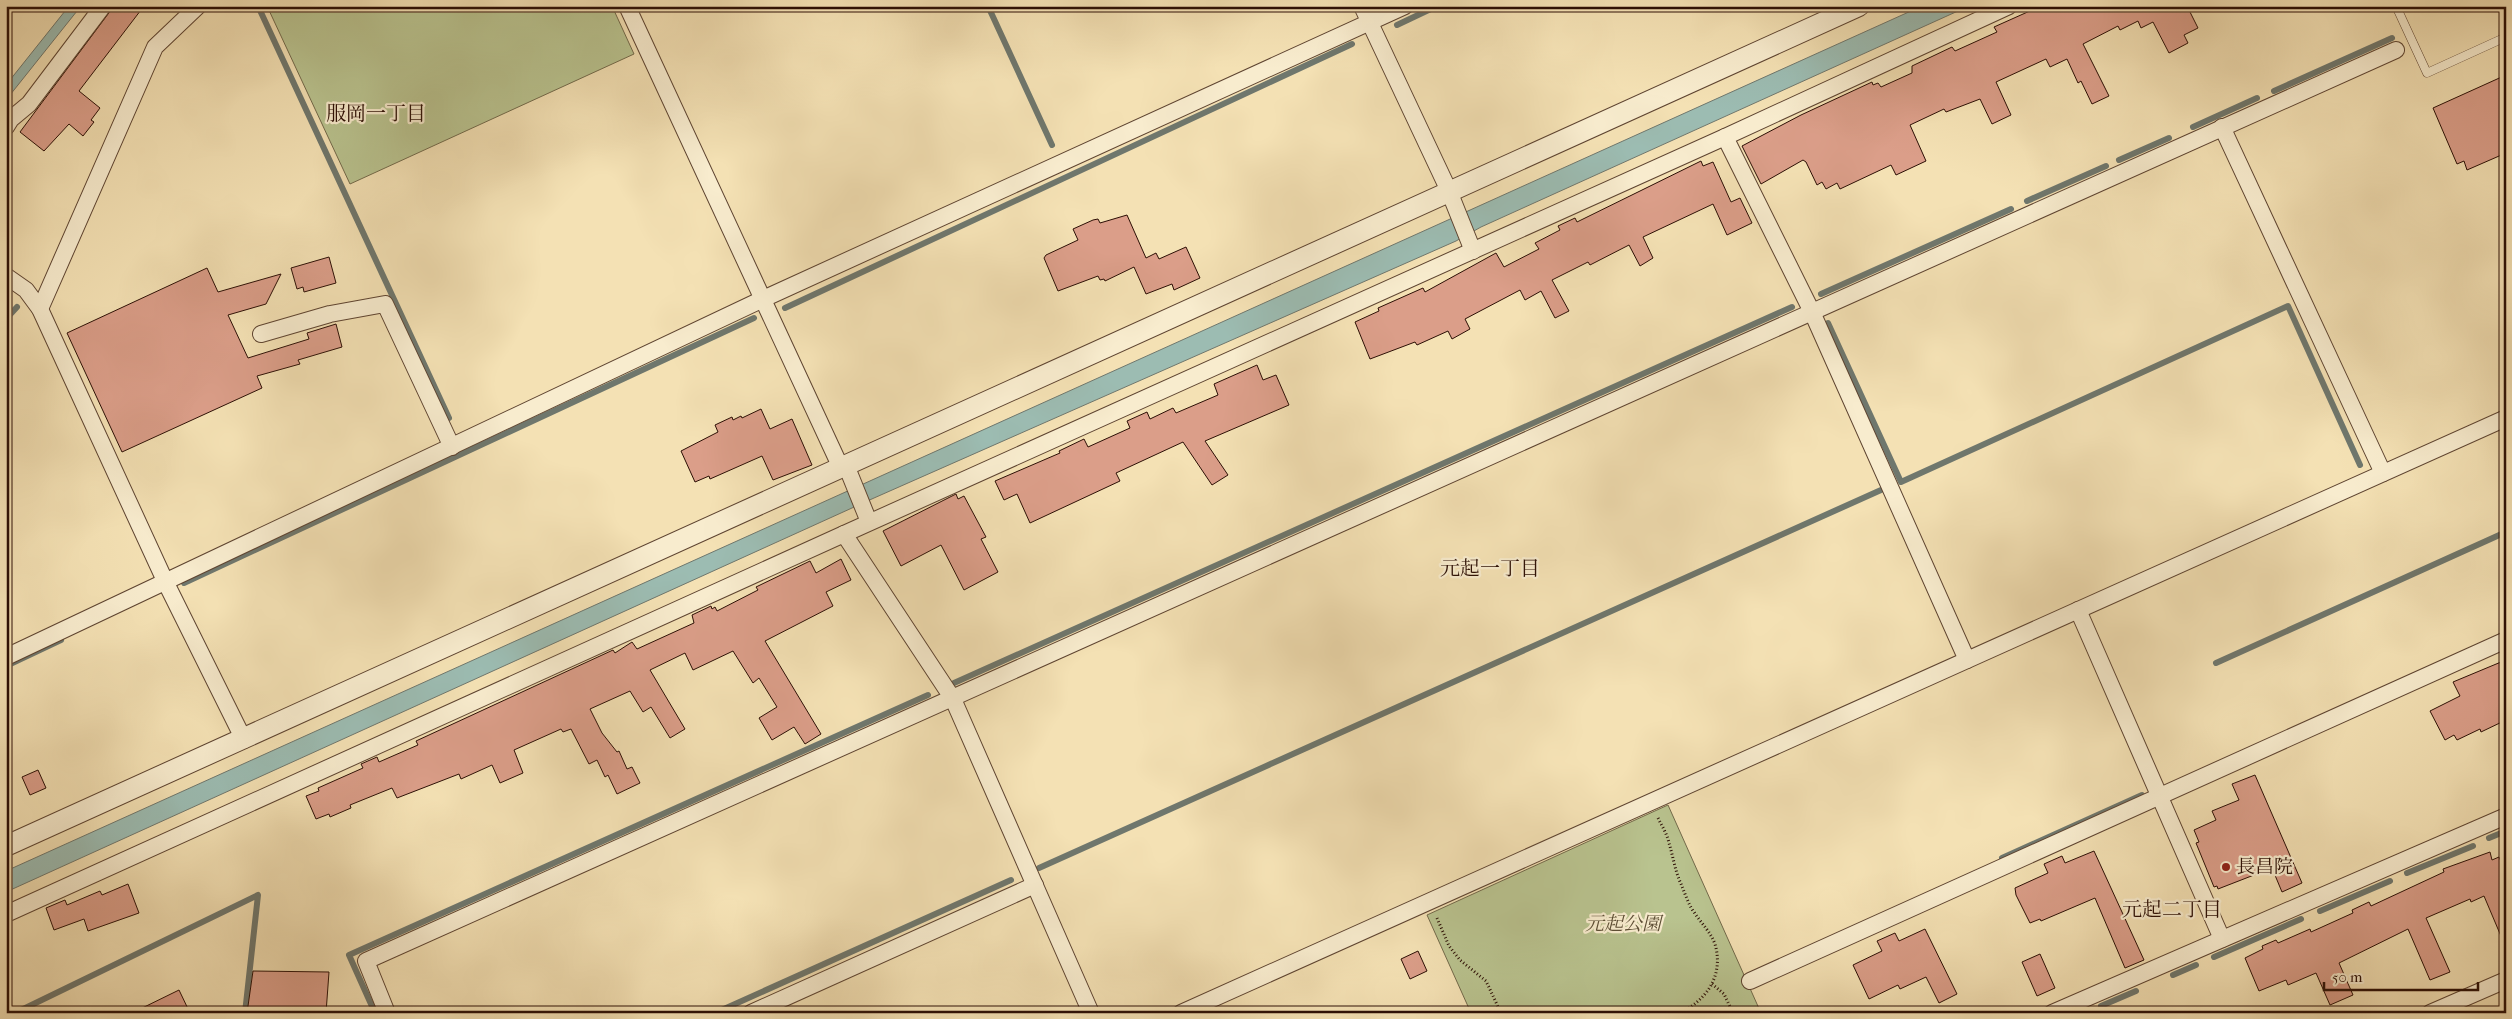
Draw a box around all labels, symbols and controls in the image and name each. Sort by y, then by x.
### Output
district label: 服岡一丁目 [326,102,426,125]
district label: 元起一丁目 [1440,557,1540,580]
place label: 長昌院 [2236,856,2293,878]
marker: 長昌院 [2220,861,2232,873]
district label: 元起二丁目 [2122,898,2222,921]
park label: 元起公園 [1585,913,1664,935]
scale bar [2324,959,2478,991]
text: 50 m [2332,968,2363,986]

